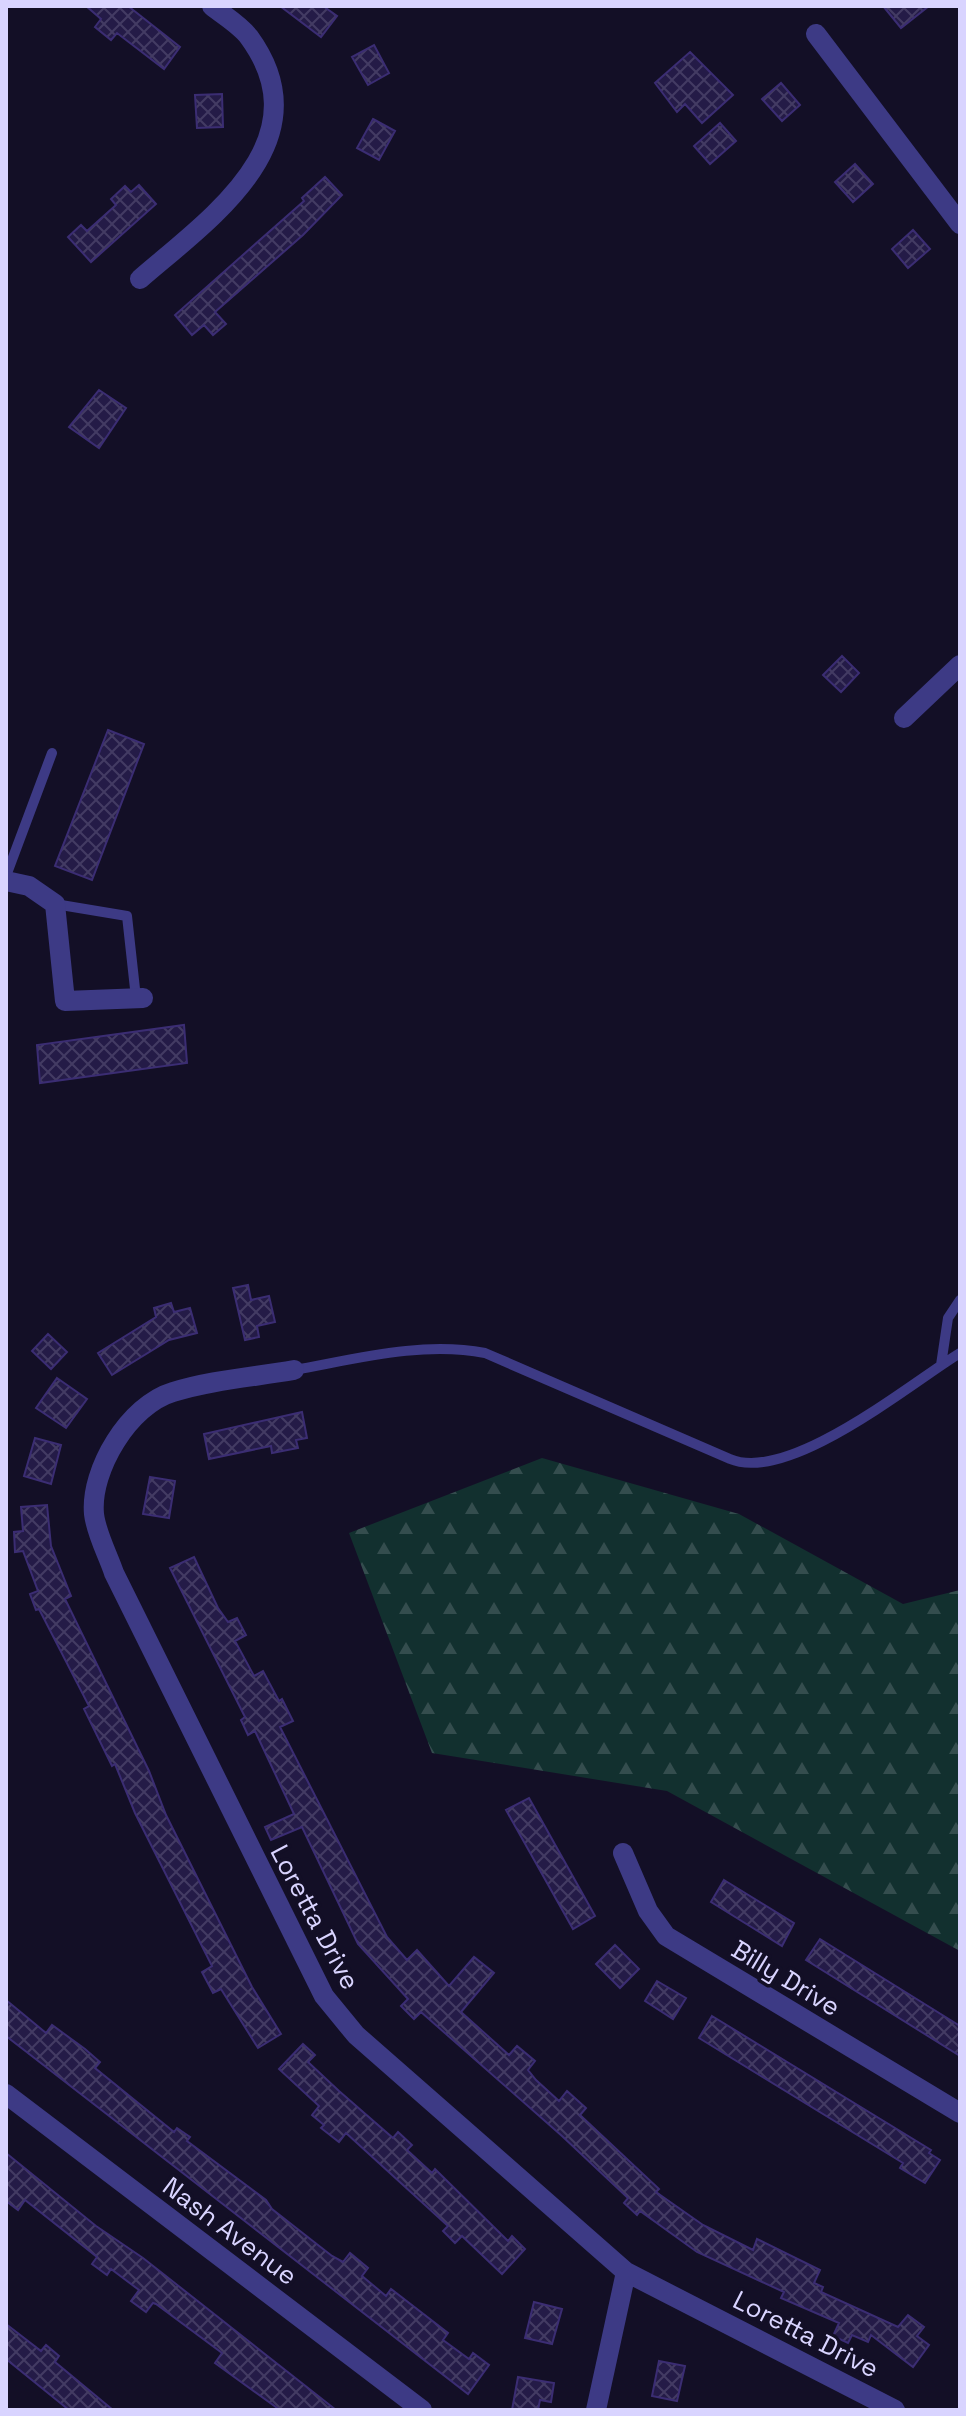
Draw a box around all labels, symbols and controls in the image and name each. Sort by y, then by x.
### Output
street label: Loretta Drive [263,1839,367,1995]
street label: Billy Drive [725,1932,847,2024]
street label: Nash Avenue [156,2169,304,2293]
street label: Loretta Drive [727,2283,885,2385]

